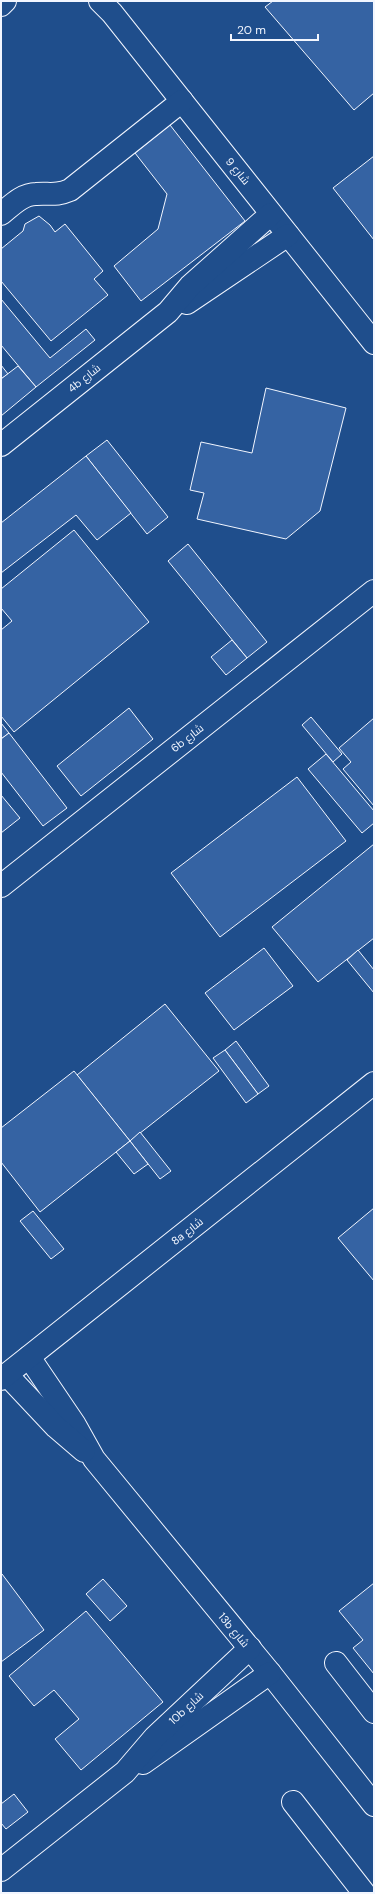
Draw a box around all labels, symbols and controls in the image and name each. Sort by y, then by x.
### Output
scale bar [231,16,318,42]
text: 20 m [237,22,266,38]
street label: شارع 9 [222,154,253,188]
street label: 4b شارع [65,361,104,396]
street label: 6b شارع [168,721,207,756]
street label: 8a شارع [168,1214,206,1249]
street label: 13b شارع [215,1610,253,1651]
street label: 10b شارع [166,1689,207,1728]

